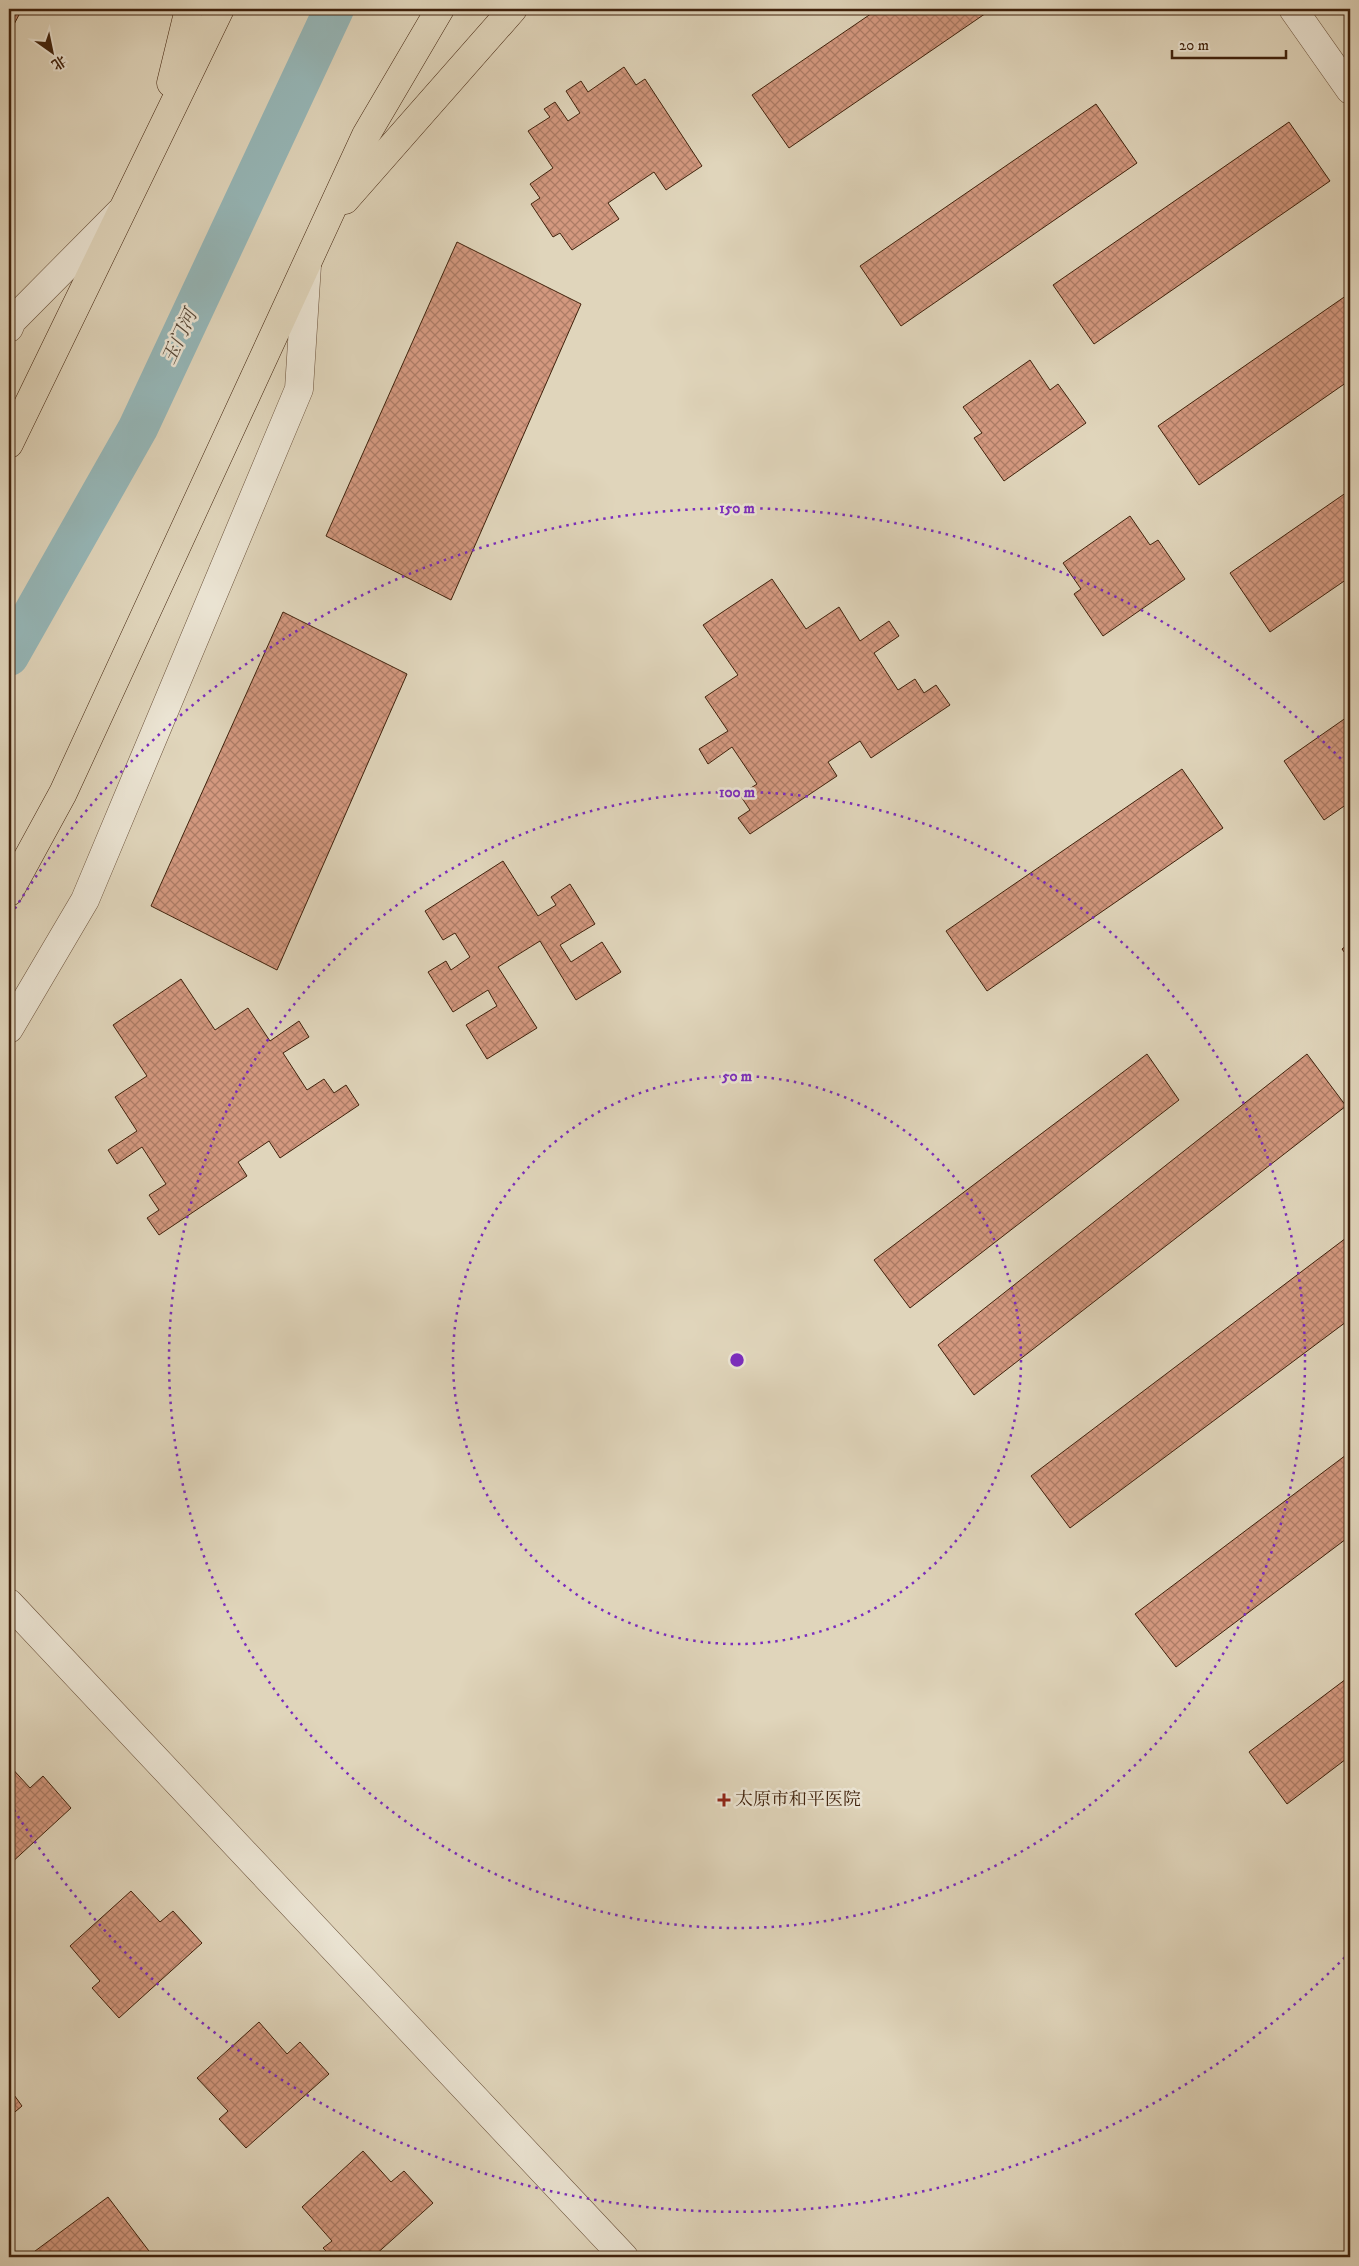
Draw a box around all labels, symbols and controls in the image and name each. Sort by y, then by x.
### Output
north arrow [28,28,78,78]
scale bar [1172,28,1285,60]
text: 20 m [1179,36,1209,55]
text: 北 [48,51,69,73]
water label: 玉门河 [158,304,204,368]
text: 150 m [719,499,755,518]
text: 100 m [719,783,756,802]
text: 50 m [721,1067,753,1086]
centre of rings [728,1351,746,1369]
place label: 太原市和平医院 [735,1789,861,1811]
marker: 太原市和平医院 [717,1793,731,1807]

